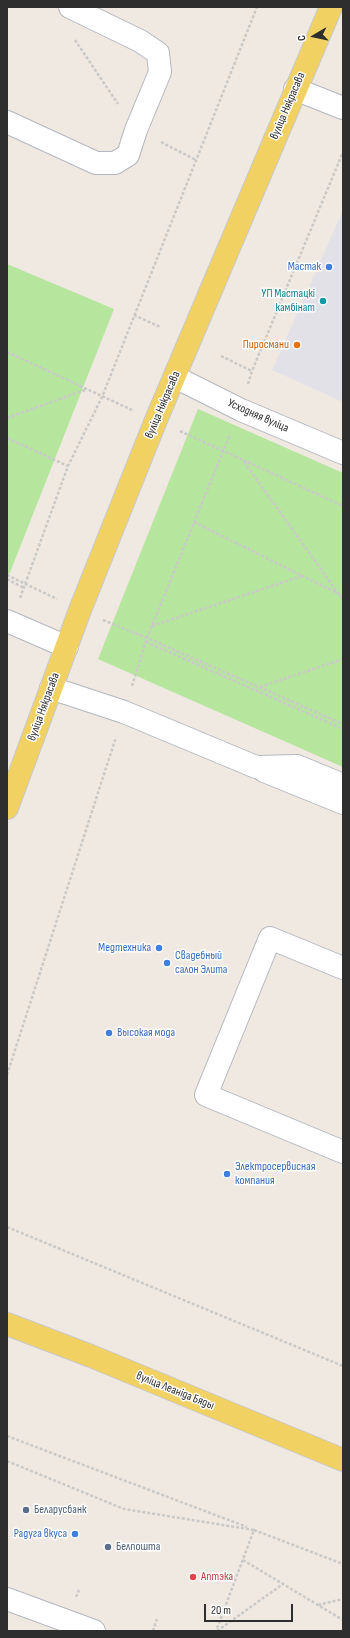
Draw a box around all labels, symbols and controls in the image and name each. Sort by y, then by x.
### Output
north arrow [294,16,334,56]
text: С [295,34,309,42]
street label: вуліца Някрасава [267,70,309,142]
place label: Мастак [288,260,321,274]
marker: Мастак [324,262,334,272]
place label: УП Мастацкі камбінат [261,287,315,315]
marker: УП Мастацкі камбінат [318,296,328,306]
place label: Пиросмани [243,338,289,352]
marker: Пиросмани [292,340,302,350]
street label: вуліца Някрасава [142,369,184,441]
street label: Усходняя вуліца [225,396,291,436]
street label: вуліца Някрасава [25,671,63,743]
place label: Медтехника [98,941,151,955]
marker: Медтехника [154,943,164,953]
place label: Свадебный салон Элита [175,949,227,977]
marker: Свадебный салон Элита [162,958,172,968]
place label: Высокая мода [117,1026,175,1040]
marker: Высокая мода [104,1028,114,1038]
place label: Электросервисная компания [235,1160,315,1188]
marker: Электросервисная компания [222,1169,232,1179]
street label: вуліца Леаніда Бяды [134,1369,216,1413]
place label: Беларусбанк [34,1503,86,1517]
marker: Беларусбанк [21,1505,31,1515]
place label: Радуга вкуса [14,1527,67,1541]
marker: Радуга вкуса [70,1529,80,1539]
place label: Белпошта [116,1540,160,1554]
marker: Белпошта [103,1542,113,1552]
place label: Аптэка [201,1570,233,1584]
marker: Аптэка [188,1572,198,1582]
scale bar [206,1596,295,1622]
text: 20 m [211,1603,231,1618]

